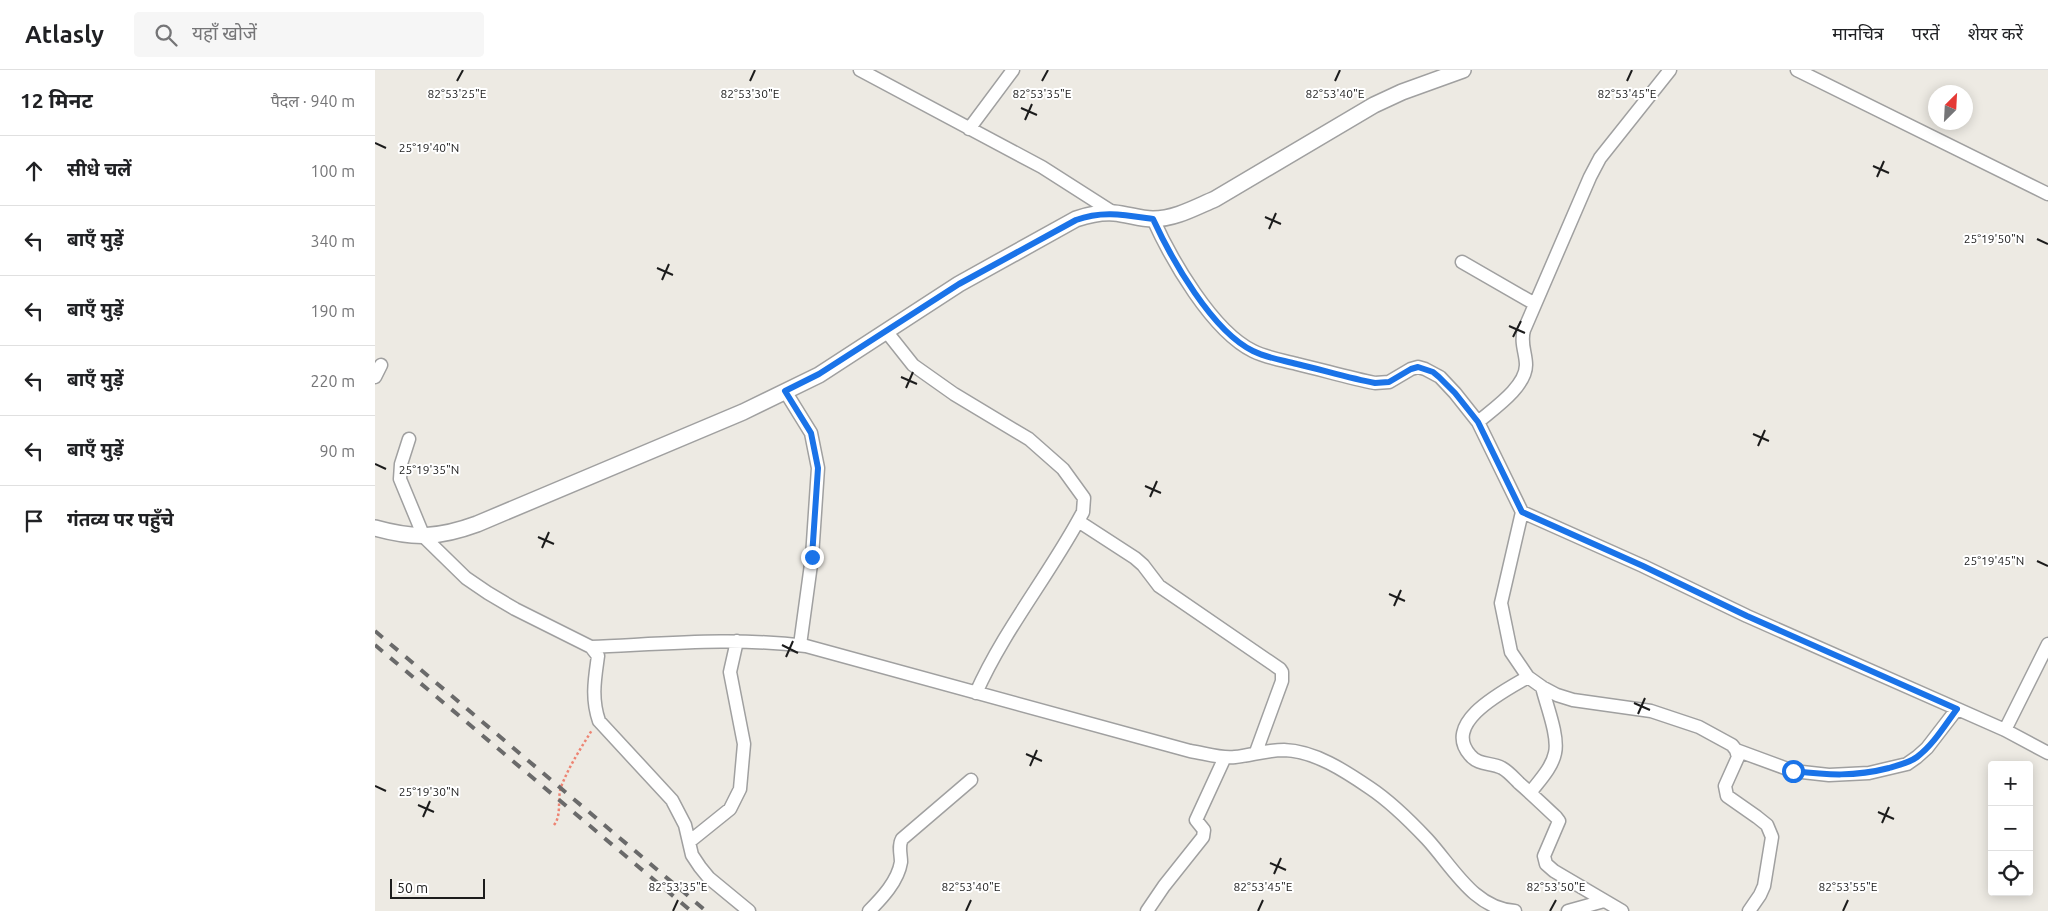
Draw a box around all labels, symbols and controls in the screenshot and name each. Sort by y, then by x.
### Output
search box [134,12,484,57]
text: Atlasly [25,21,104,48]
icon: search [152,21,180,49]
text: यहाँ खोजें [192,22,257,44]
text: मानचित्र [1832,23,1884,43]
text: परतें [1912,23,1940,43]
text: शेयर करें [1968,23,2023,43]
north arrow [1928,85,1973,130]
text: 82°53'25"E [428,87,487,100]
text: 82°53'30"E [721,87,780,100]
text: 82°53'35"E [1013,87,1072,100]
text: 82°53'40"E [1306,87,1365,100]
text: 82°53'45"E [1598,87,1657,100]
text: 12 मिनट [20,88,93,112]
text: पैदल · 940 m [271,92,355,110]
text: 25°19'40"N [399,141,459,154]
icon: ahead [20,157,48,185]
text: सीधे चलें [67,158,131,180]
text: 100 m [310,162,355,180]
icon: left [20,227,48,255]
text: बाएँ मुड़ें [67,228,124,250]
text: 340 m [310,232,355,250]
text: 25°19'50"N [1964,232,2024,245]
icon: left [20,297,48,325]
text: बाएँ मुड़ें [67,298,124,320]
text: 190 m [310,302,355,320]
icon: left [20,367,48,395]
text: बाएँ मुड़ें [67,368,124,390]
text: 220 m [310,372,355,390]
icon: left [20,437,48,465]
text: बाएँ मुड़ें [67,438,124,460]
text: 90 m [319,442,355,460]
text: 25°19'35"N [399,463,459,476]
icon: arrive [20,507,48,535]
text: गंतव्य पर पहुँचे [67,508,174,530]
route end [801,546,824,569]
text: 25°19'45"N [1964,554,2024,567]
route start [1782,760,1805,783]
map controls [1988,761,2033,896]
button: + [1988,761,2033,806]
text: 25°19'30"N [399,785,459,798]
button: − [1988,806,2033,851]
button: locate [1988,851,2033,896]
scale bar [390,876,485,899]
text: 50 m [397,880,428,896]
text: 82°53'35"E [649,880,708,893]
text: 82°53'40"E [942,880,1001,893]
text: 82°53'45"E [1234,880,1293,893]
text: 82°53'50"E [1527,880,1586,893]
text: 82°53'55"E [1819,880,1878,893]

